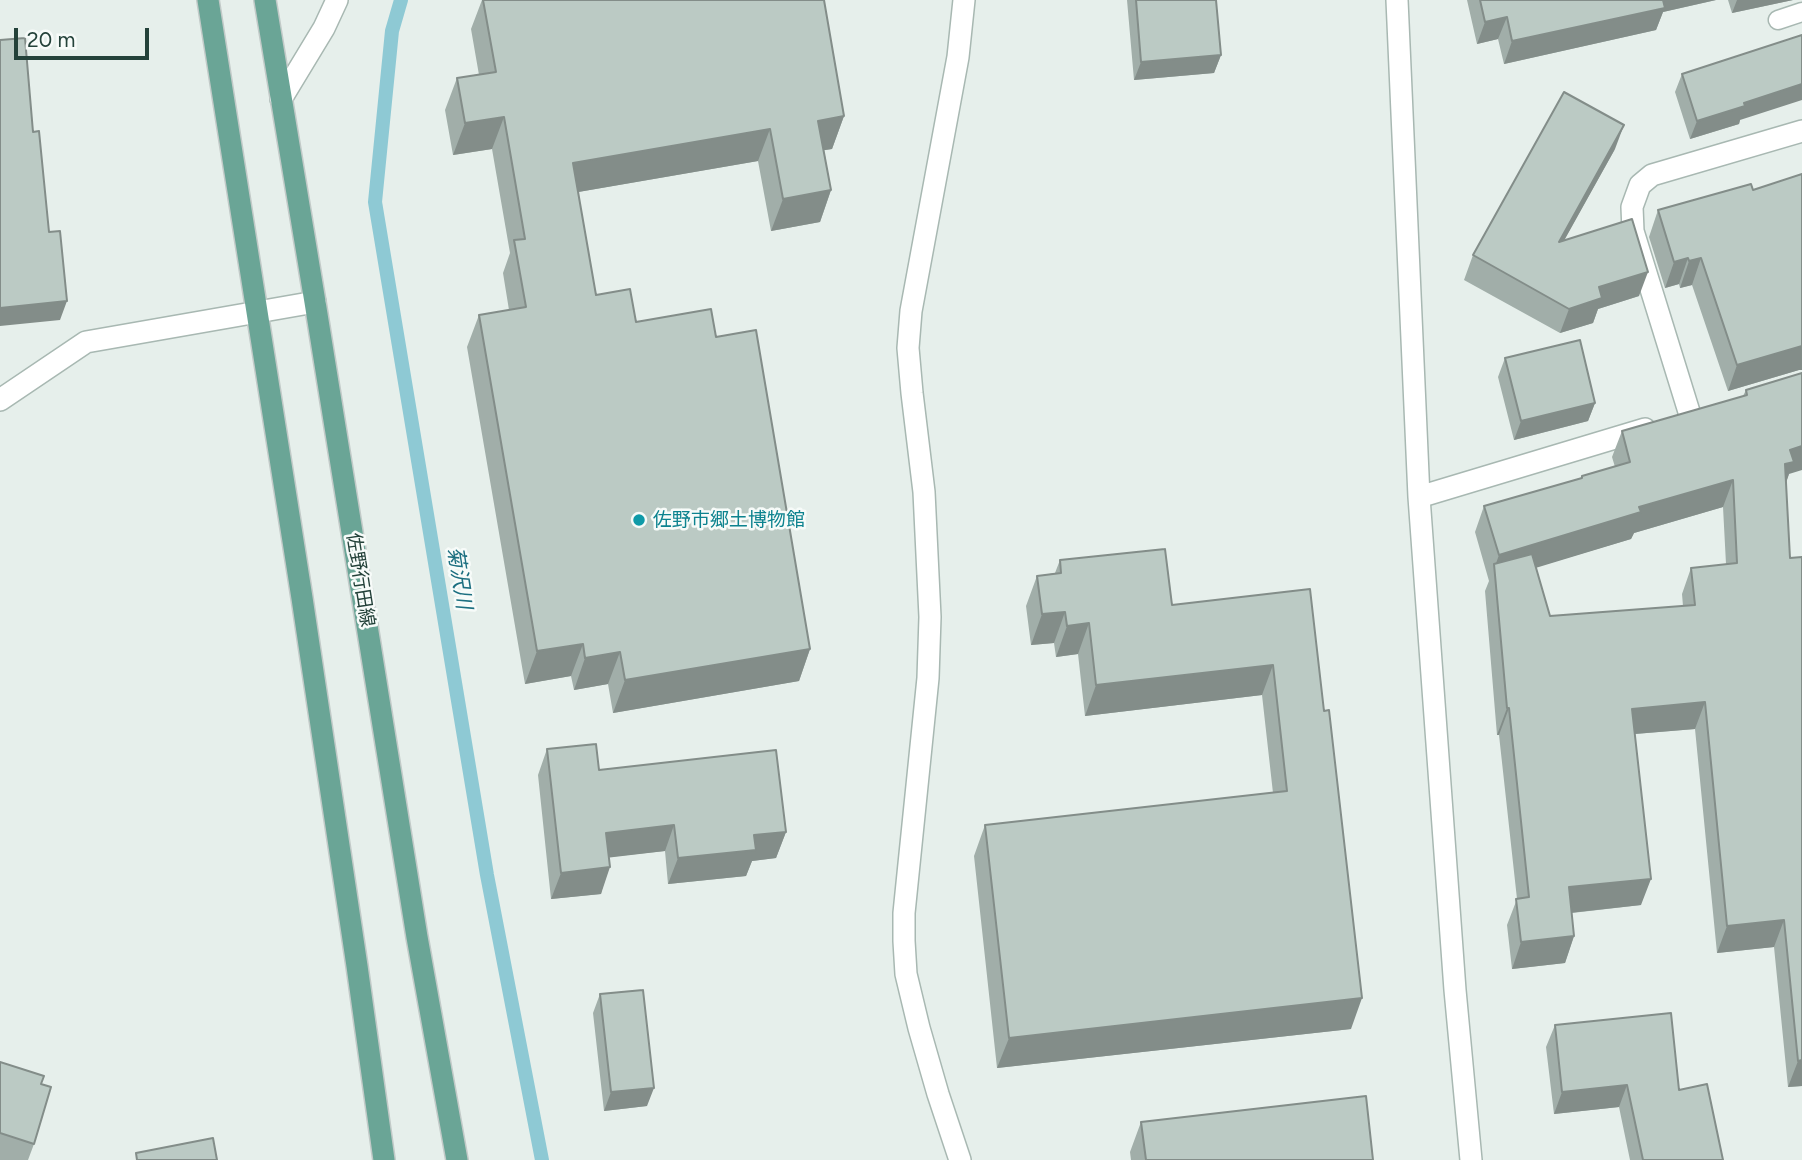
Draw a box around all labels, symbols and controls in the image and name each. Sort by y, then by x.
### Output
scale bar [18,14,152,58]
text: 20 m [27,27,75,52]
place label: 佐野市郷土博物館 [653,509,805,531]
marker: 佐野市郷土博物館 [631,512,647,528]
street label: 佐野行田線 [341,531,379,629]
water label: 菊沢川 [442,545,476,611]

